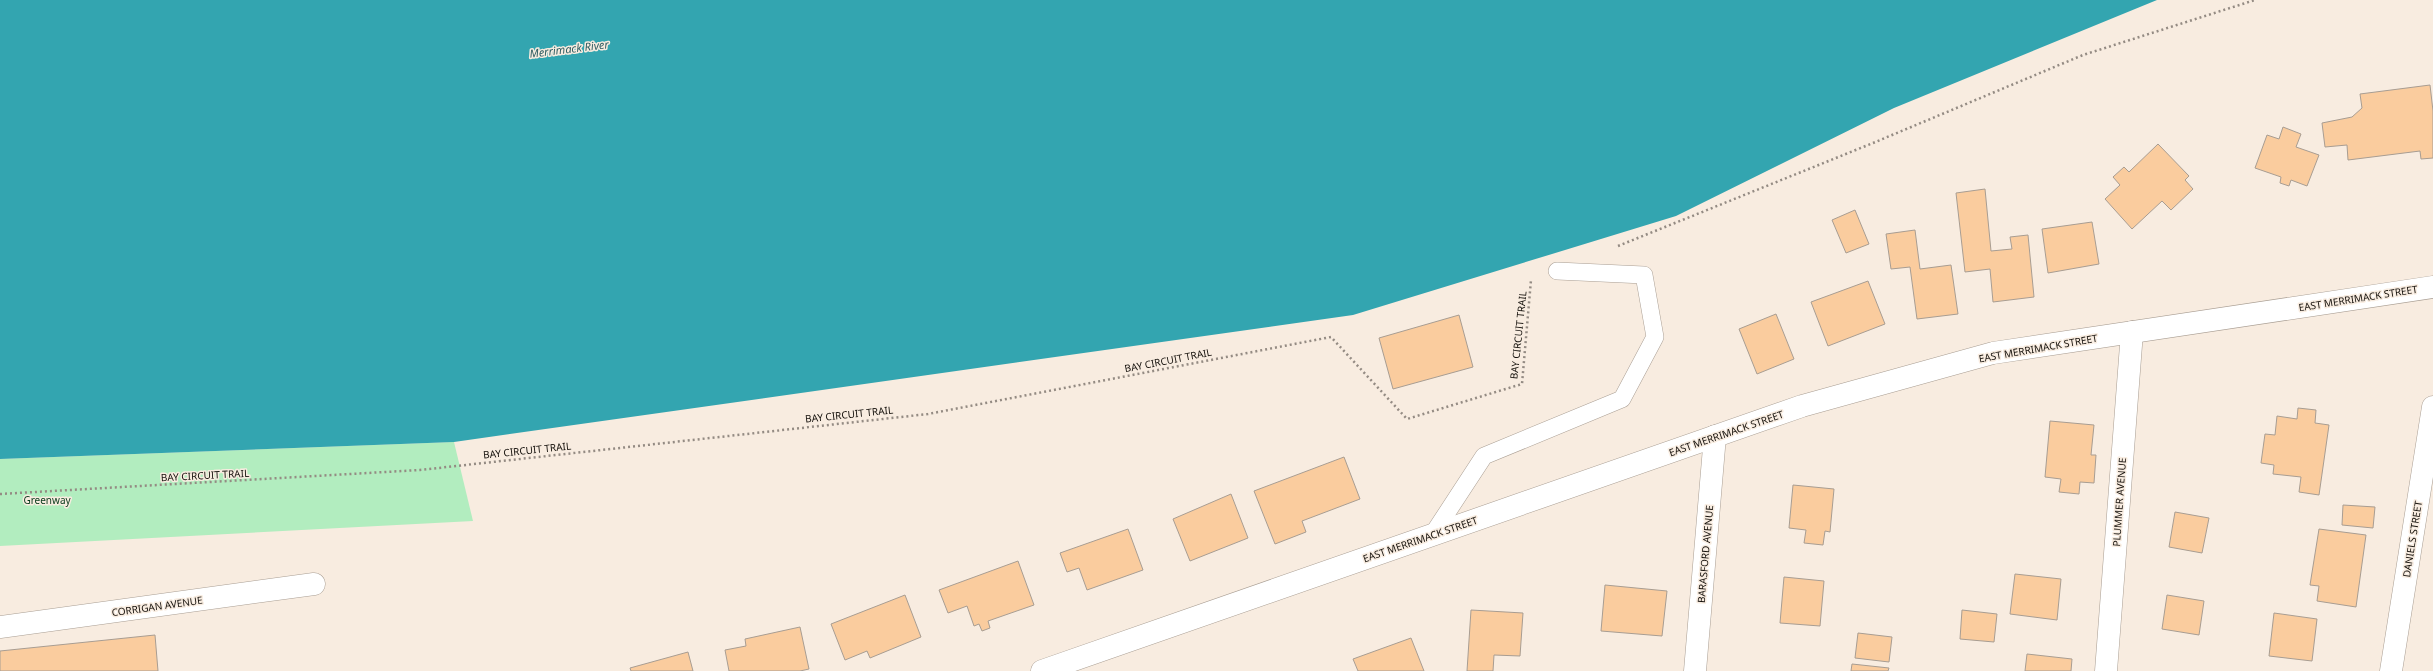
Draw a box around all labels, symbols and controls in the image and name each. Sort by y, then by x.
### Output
water label: Merrimack River [529,36,610,61]
street label: EAST MERRIMACK STREET [2297,282,2419,314]
street label: BAY CIRCUIT TRAIL [1506,290,1530,380]
street label: EAST MERRIMACK STREET [1978,331,2099,365]
street label: BAY CIRCUIT TRAIL [1123,345,1213,375]
street label: BAY CIRCUIT TRAIL [804,402,894,426]
street label: EAST MERRIMACK STREET [1667,407,1786,459]
street label: BAY CIRCUIT TRAIL [482,438,572,462]
street label: PLUMMER AVENUE [2109,457,2129,547]
street label: BAY CIRCUIT TRAIL [160,466,250,484]
park label: Greenway [23,493,72,507]
street label: DANIELS STREET [2399,499,2425,578]
street label: BARASFORD AVENUE [1694,505,1716,603]
street label: EAST MERRIMACK STREET [1361,513,1480,565]
street label: CORRIGAN AVENUE [111,593,203,619]

